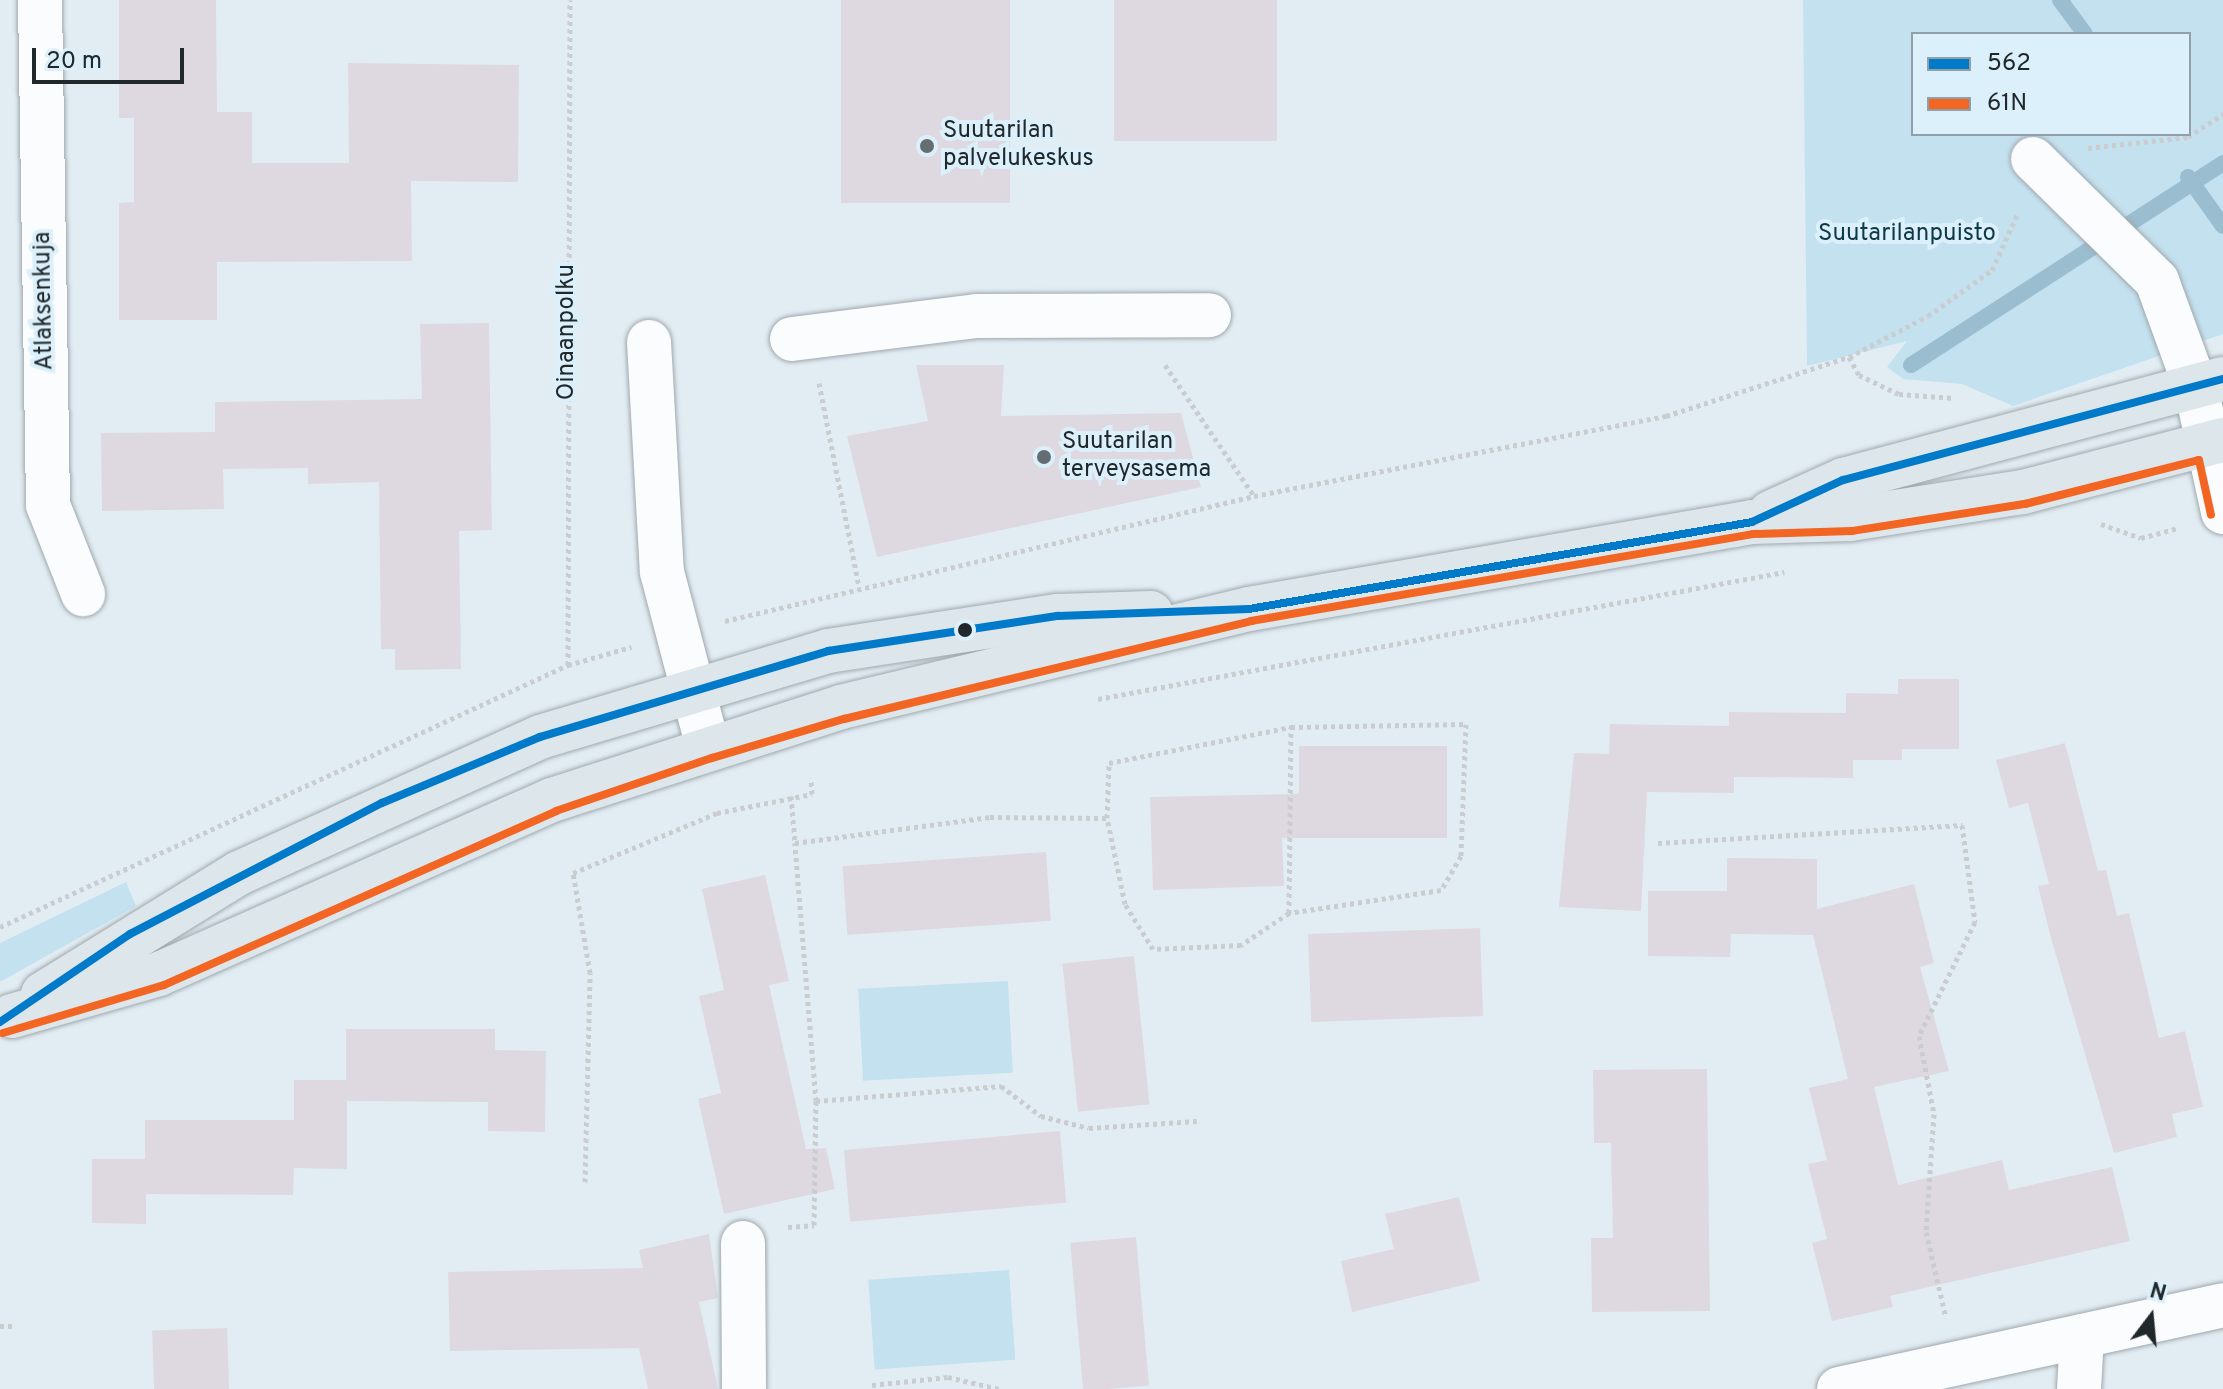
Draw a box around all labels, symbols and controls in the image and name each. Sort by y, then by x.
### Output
scale bar [36,32,188,82]
legend [1911,32,2191,136]
text: 20 m [46,47,102,77]
text: 562 [1987,49,2031,79]
text: 61N [1987,89,2027,119]
place label: Suutarilan palvelukeskus [943,118,1094,174]
marker: Suutarilan palvelukeskus [918,137,936,155]
park label: Suutarilanpuisto [1818,221,1996,249]
street label: Atlaksenkuja [29,231,61,371]
street label: Oinaanpolku [554,264,582,400]
place label: Suutarilan terveysasema [1062,429,1211,485]
marker: Suutarilan terveysasema [1033,446,1055,468]
unlabelled marker [957,622,973,638]
north arrow [2111,1277,2191,1357]
text: N [2146,1278,2169,1309]

